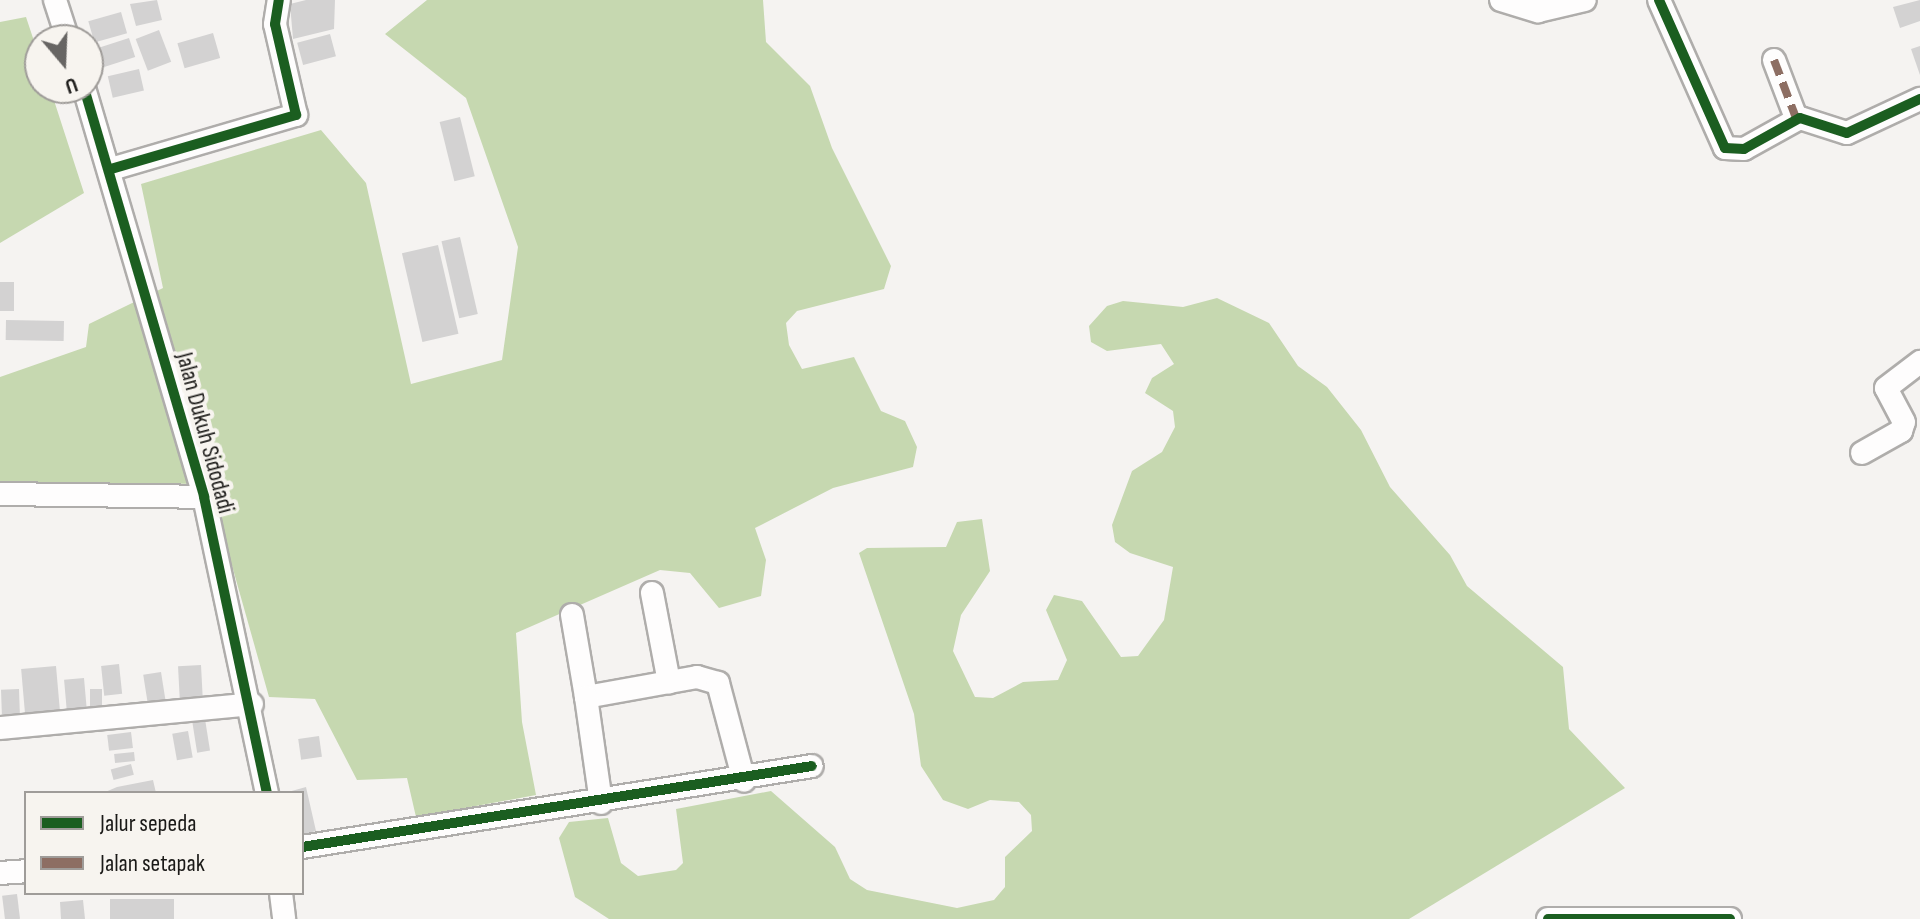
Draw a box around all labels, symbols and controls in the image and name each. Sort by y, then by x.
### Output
north arrow [24,24,104,104]
text: U [62,71,81,100]
street label: Jalan Dukuh Sidodadi [170,349,240,517]
legend [24,791,304,895]
text: Jalur sepeda [100,809,196,838]
text: Jalan setapak [100,849,205,878]

